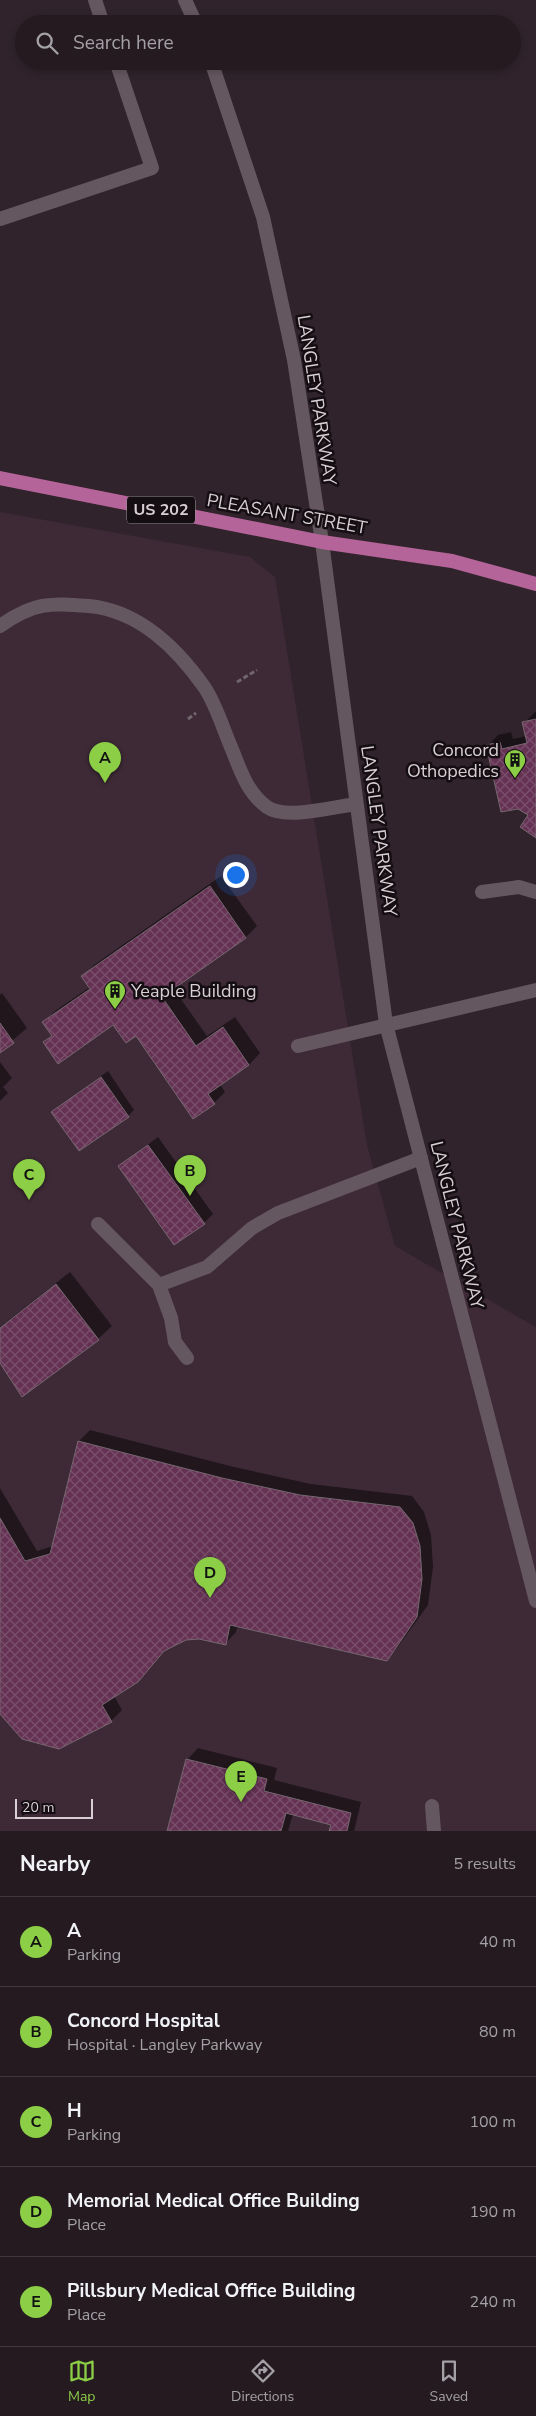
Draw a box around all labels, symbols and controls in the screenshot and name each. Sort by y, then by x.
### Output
search box [15,15,521,70]
icon: search [33,29,61,57]
text: Search here [73,30,174,56]
street label: LANGLEY PARKWAY [292,313,342,487]
street label: PLEASANT STREET [205,488,369,540]
road number: US 202 [127,496,195,524]
place label: Concord Othopedics [407,738,499,783]
pin: A [89,742,121,783]
street label: LANGLEY PARKWAY [355,744,403,918]
building icon: Concord Othopedics [503,748,527,779]
your location [223,862,249,888]
building icon: Yeaple Building [103,979,127,1010]
place label: Yeaple Building [130,979,256,1003]
street label: LANGLEY PARKWAY [425,1139,490,1312]
pin: B [174,1155,206,1196]
pin: C [13,1159,45,1200]
pin: D [194,1557,226,1598]
pin: E [225,1761,257,1802]
scale bar [15,1796,92,1819]
text: 20 m [22,1798,54,1817]
text: Nearby [20,1850,90,1878]
text: 5 results [454,1853,516,1875]
text: A [67,1918,81,1944]
text: A [30,1931,42,1953]
text: 40 m [479,1931,516,1953]
text: Parking [67,1944,121,1966]
text: Concord Hospital [67,2008,220,2034]
text: B [30,2021,42,2043]
text: 80 m [479,2021,516,2043]
text: Hospital · Langley Parkway [67,2034,262,2056]
text: H [67,2098,82,2124]
text: C [31,2111,41,2133]
text: 100 m [469,2111,516,2133]
text: Parking [67,2124,121,2146]
text: Memorial Medical Office Building [67,2188,360,2214]
text: D [30,2201,42,2223]
text: 190 m [469,2201,516,2223]
text: Place [67,2214,106,2236]
text: Pillsbury Medical Office Building [67,2278,356,2304]
text: E [31,2291,41,2313]
text: 240 m [469,2291,516,2313]
text: Place [67,2304,106,2326]
tab: Map [68,2357,96,2406]
tab: Directions [231,2357,294,2406]
tab: Saved [430,2357,468,2406]

